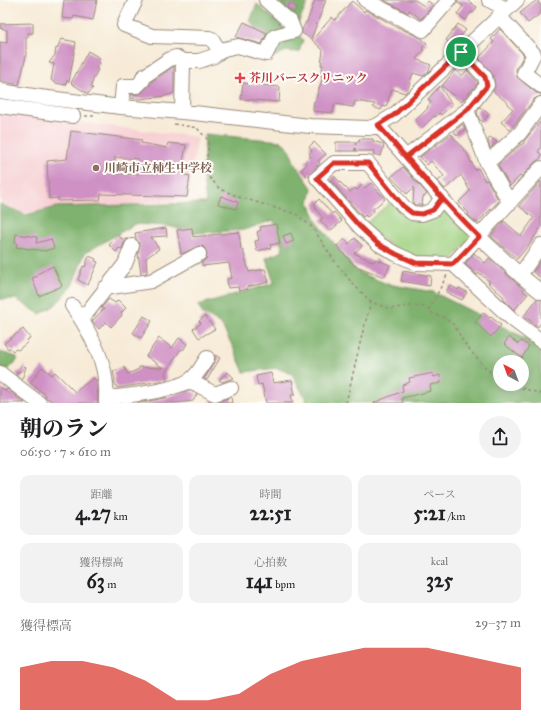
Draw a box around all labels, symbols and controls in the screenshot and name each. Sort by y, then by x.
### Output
pin [444,35,478,69]
icon: arrive [450,41,472,63]
place label: 芥川バースクリニック [249,71,368,85]
marker: 芥川バースクリニック [234,72,246,84]
place label: 川崎市立柿生中学校 [104,161,212,175]
marker: 川崎市立柿生中学校 [91,163,101,173]
north arrow [493,355,529,391]
map controls [493,355,529,391]
text: 朝のラン [20,415,108,442]
button: share [479,416,521,458]
text: 06:50 · 7 × 610 m [20,444,111,460]
text: 距離 [91,488,113,501]
text: 時間 [260,488,282,501]
text: ペース [423,488,456,501]
text: 4.27 [75,501,111,525]
text: 22:51 [250,501,291,525]
text: 5:21 [414,501,446,525]
text: km [111,510,128,523]
text: /km [446,510,465,523]
text: kcal [431,555,448,568]
text: 獲得標高 [80,556,124,569]
text: 心拍数 [254,556,287,569]
text: 325 [426,568,453,592]
text: 63 [87,569,105,593]
text: 141 [246,569,273,593]
text: m [105,578,116,591]
text: bpm [273,578,295,591]
text: 29–37 m [475,615,521,631]
text: 獲得標高 [20,618,72,634]

